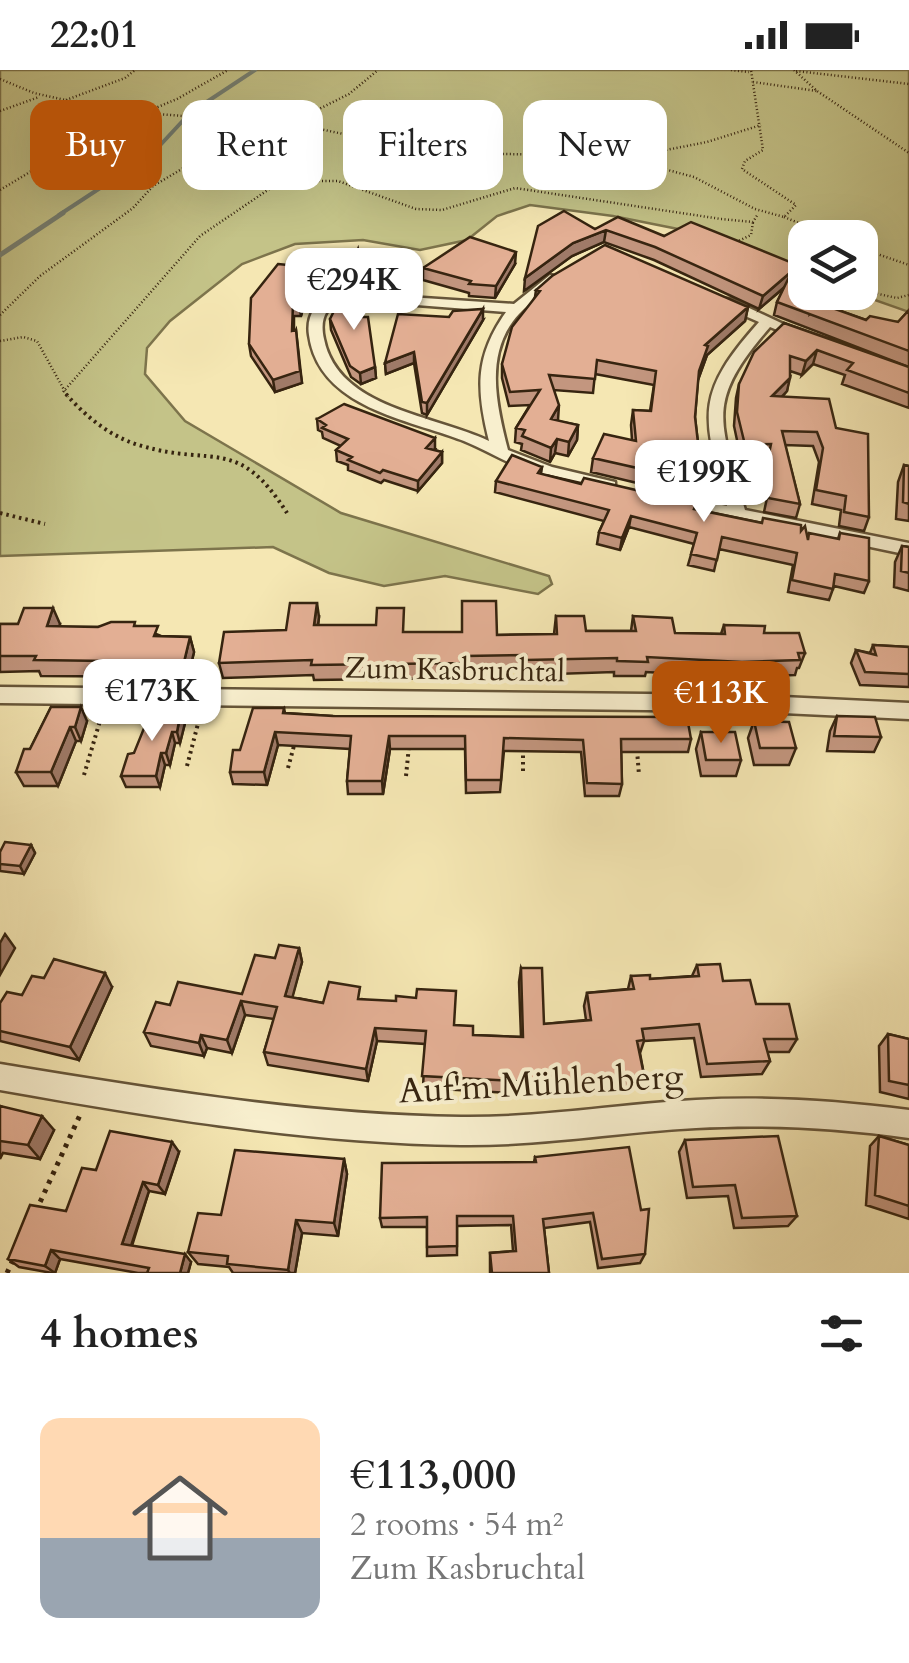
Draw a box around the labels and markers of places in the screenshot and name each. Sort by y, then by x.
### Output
pin: €294K [284,248,424,333]
pin: €199K [634,440,774,525]
pin: €173K [82,659,222,744]
pin: €113K [651,661,791,746]

